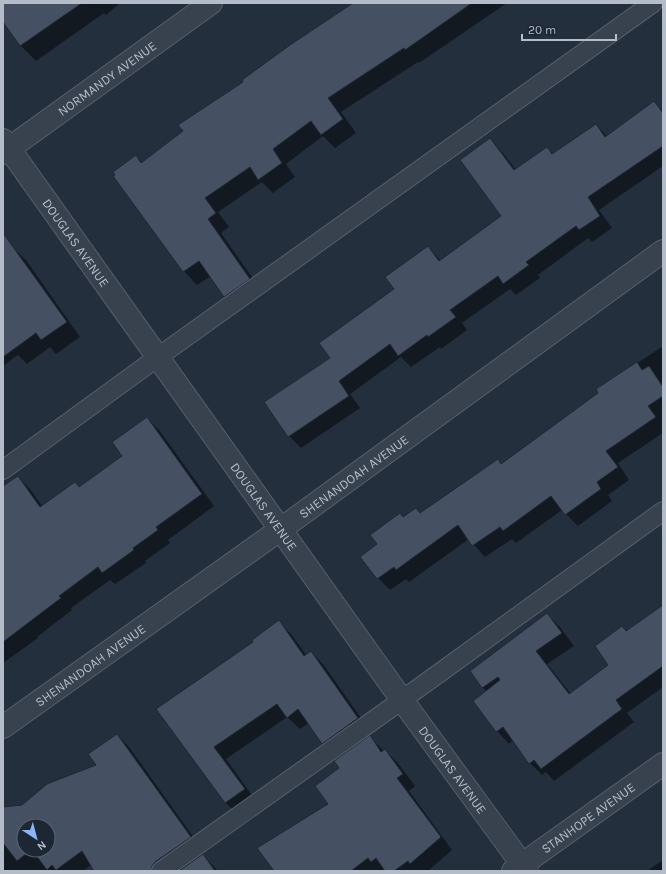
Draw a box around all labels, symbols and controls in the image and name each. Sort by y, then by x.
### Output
scale bar [522,16,616,42]
text: 20 m [528,23,556,37]
street label: NORMANDY AVENUE [55,38,159,119]
street label: DOUGLAS AVENUE [40,196,113,290]
street label: SHENANDOAH AVENUE [296,431,411,521]
street label: DOUGLAS AVENUE [228,459,301,554]
street label: SHENANDOAH AVENUE [32,621,148,709]
street label: DOUGLAS AVENUE [416,723,490,816]
street label: STANHOPE AVENUE [538,779,638,856]
north arrow [16,818,56,858]
text: N [35,838,49,853]

